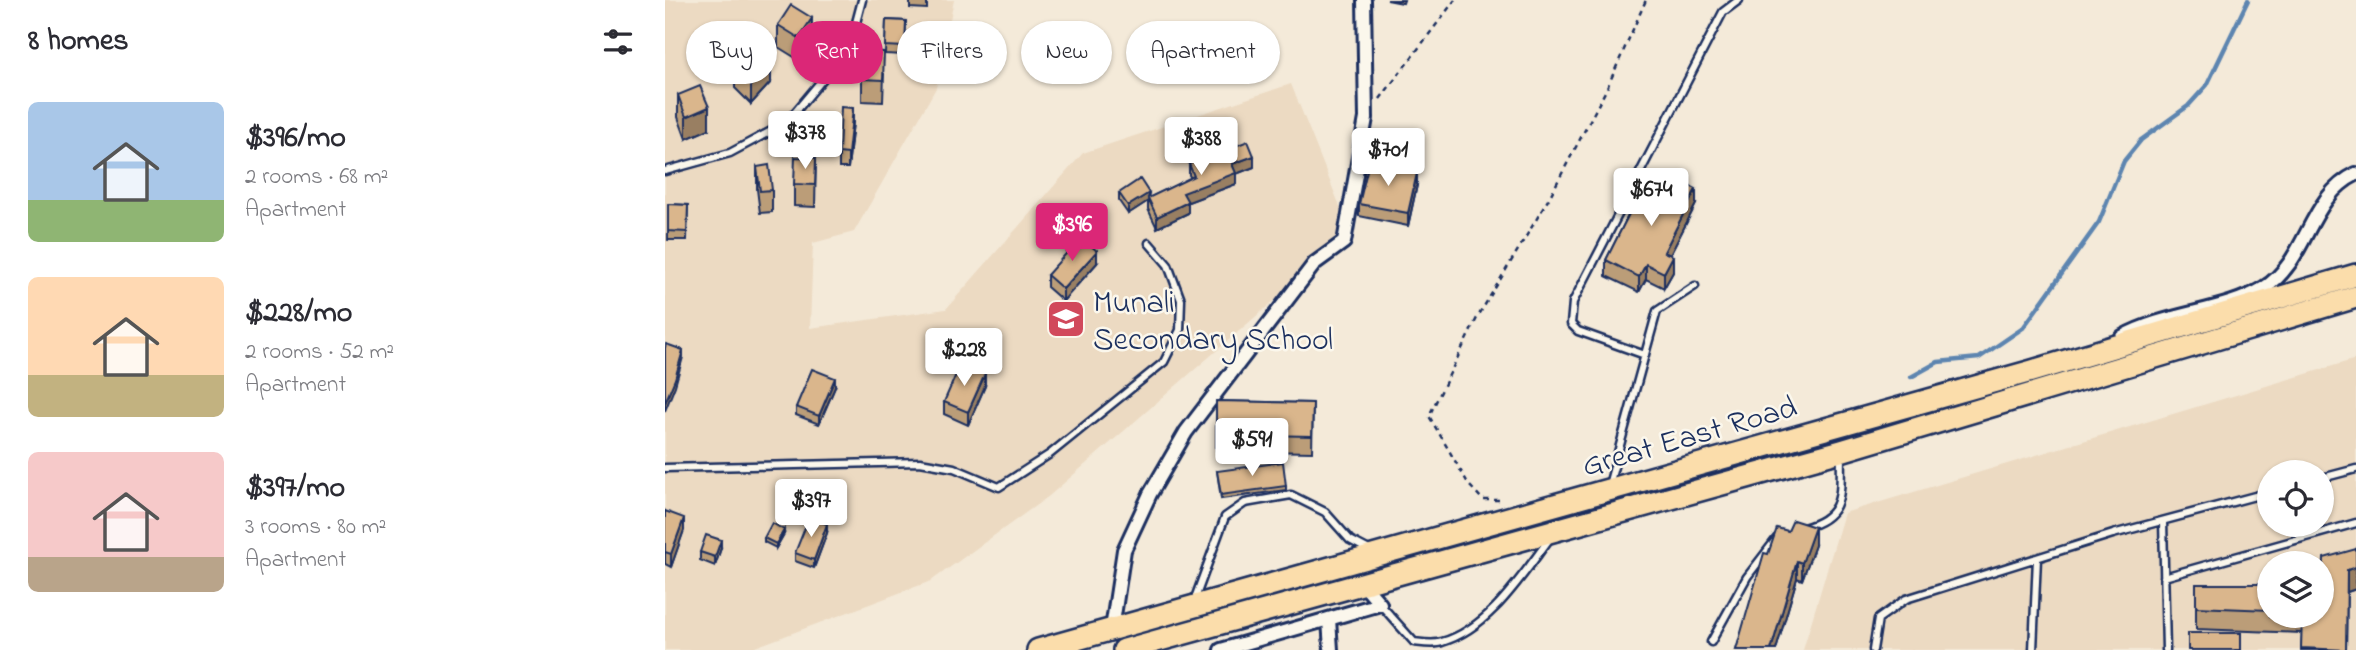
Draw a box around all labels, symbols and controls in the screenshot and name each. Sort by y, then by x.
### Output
text: 8 homes [28,20,129,64]
chip: Buy [686,21,777,84]
chip: Rent [791,21,883,84]
chip: Filters [897,21,1007,84]
chip: New [1021,21,1112,84]
chip: Apartment [1126,21,1280,84]
icon: filters [599,23,637,61]
pin: $378 [764,111,846,171]
text: $396/mo [245,117,346,161]
text: $378 [784,117,826,150]
pin: $388 [1160,118,1242,177]
text: $388 [1181,123,1221,156]
pin: $701 [1347,128,1429,188]
icon: home [84,130,168,214]
text: $701 [1368,134,1408,167]
text: 2 rooms · 68 m² [245,161,388,194]
pin: $674 [1610,168,1692,228]
text: $674 [1630,174,1673,207]
text: Apartment [245,194,346,227]
pin: $396 [1031,204,1113,263]
text: $396 [1052,209,1092,242]
place label: Munali Secondary School [1093,281,1333,365]
text: $228/mo [245,292,352,336]
school or university icon: Munali Secondary School [1045,298,1087,340]
icon: home [84,305,168,389]
pin: $228 [923,328,1005,388]
text: $228 [941,334,987,367]
text: 2 rooms · 52 m² [245,336,394,369]
text: Apartment [245,369,346,402]
street label: Great East Road [1577,385,1803,492]
pin: $591 [1211,419,1293,478]
text: $591 [1231,424,1273,457]
map controls [2257,460,2334,628]
button: locate [2257,460,2334,537]
text: $397/mo [245,467,345,511]
icon: home [84,480,168,564]
pin: $397 [770,480,852,539]
text: $397 [791,485,831,518]
text: 3 rooms · 80 m² [245,511,386,544]
text: Apartment [245,544,346,577]
button: layers [2257,551,2334,628]

